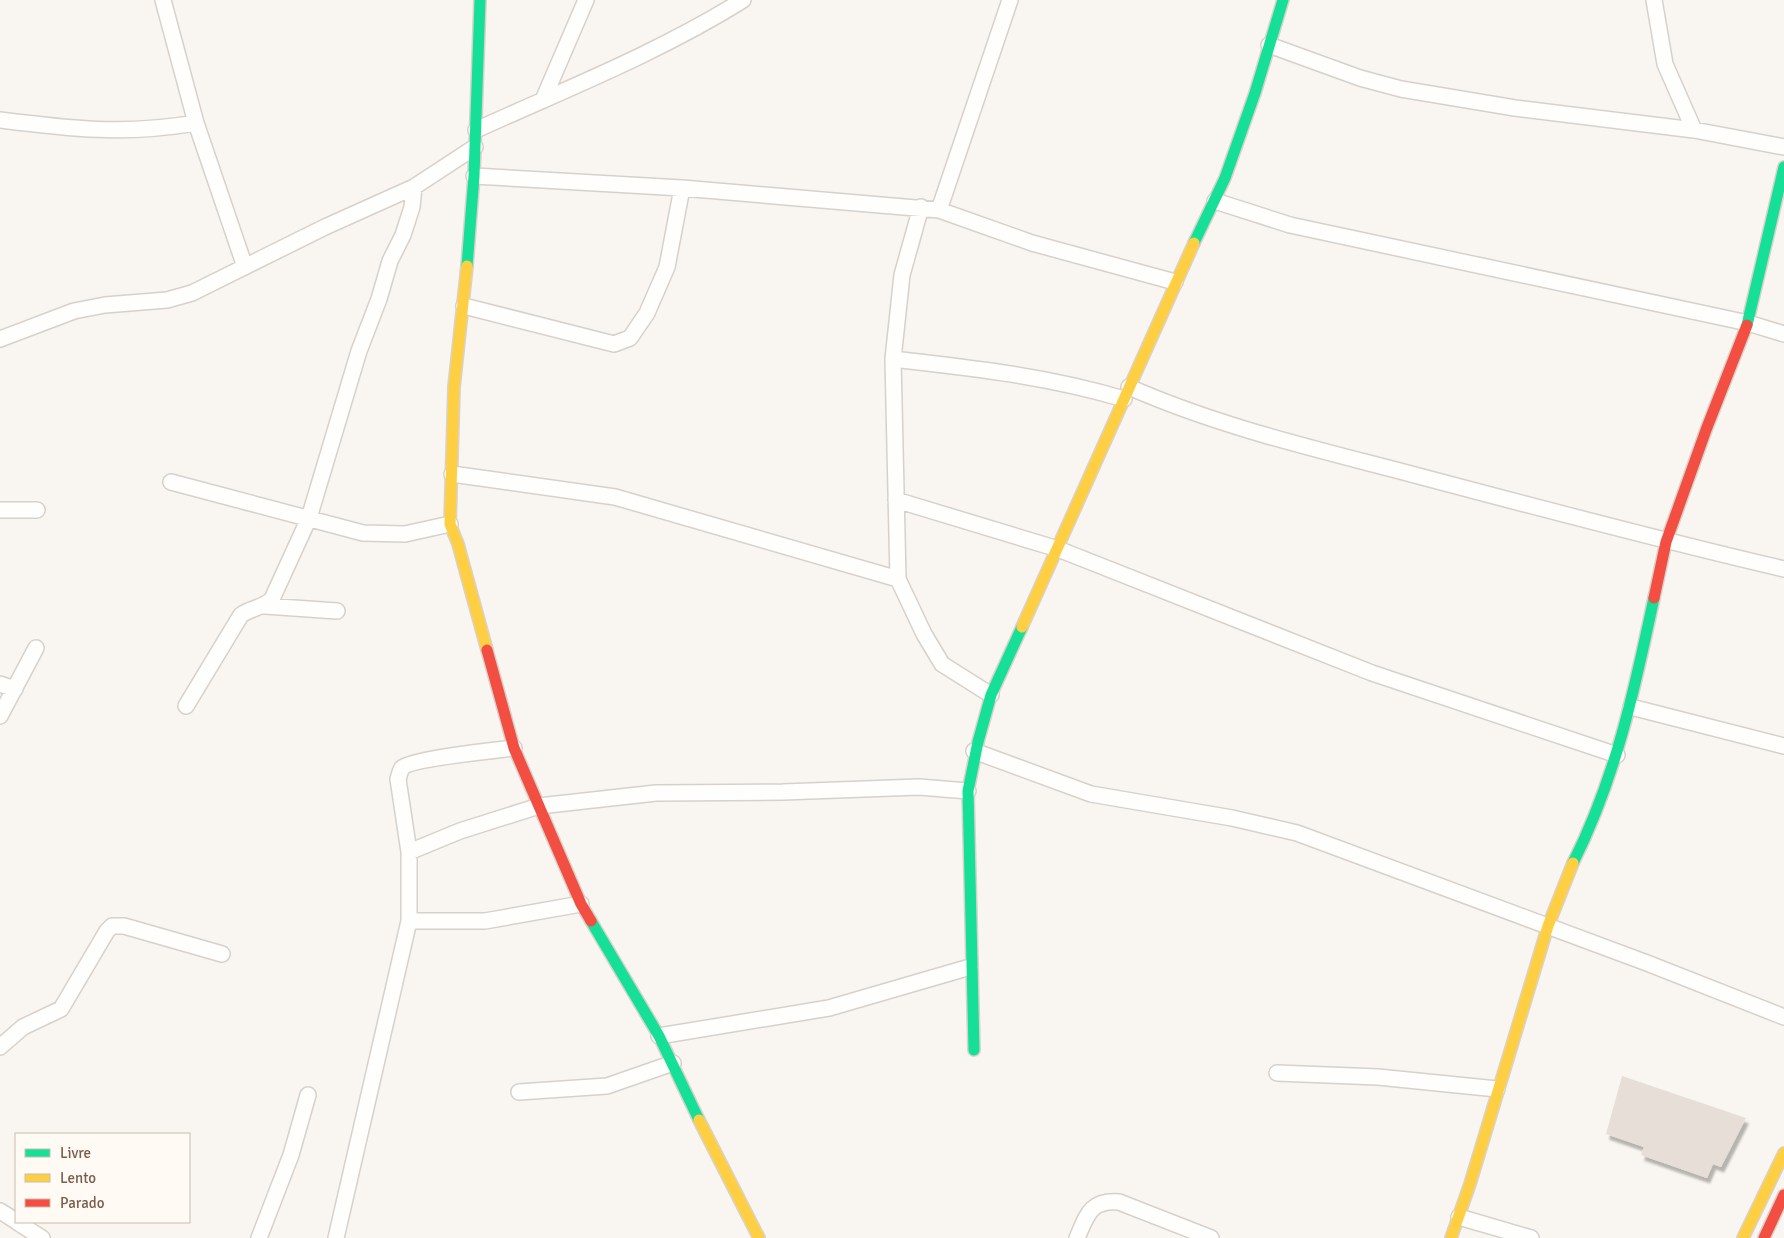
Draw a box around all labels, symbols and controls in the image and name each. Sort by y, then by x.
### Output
legend [15,1133,190,1223]
text: Livre [60,1144,91,1162]
text: Lento [60,1169,96,1187]
text: Parado [60,1194,105,1212]

